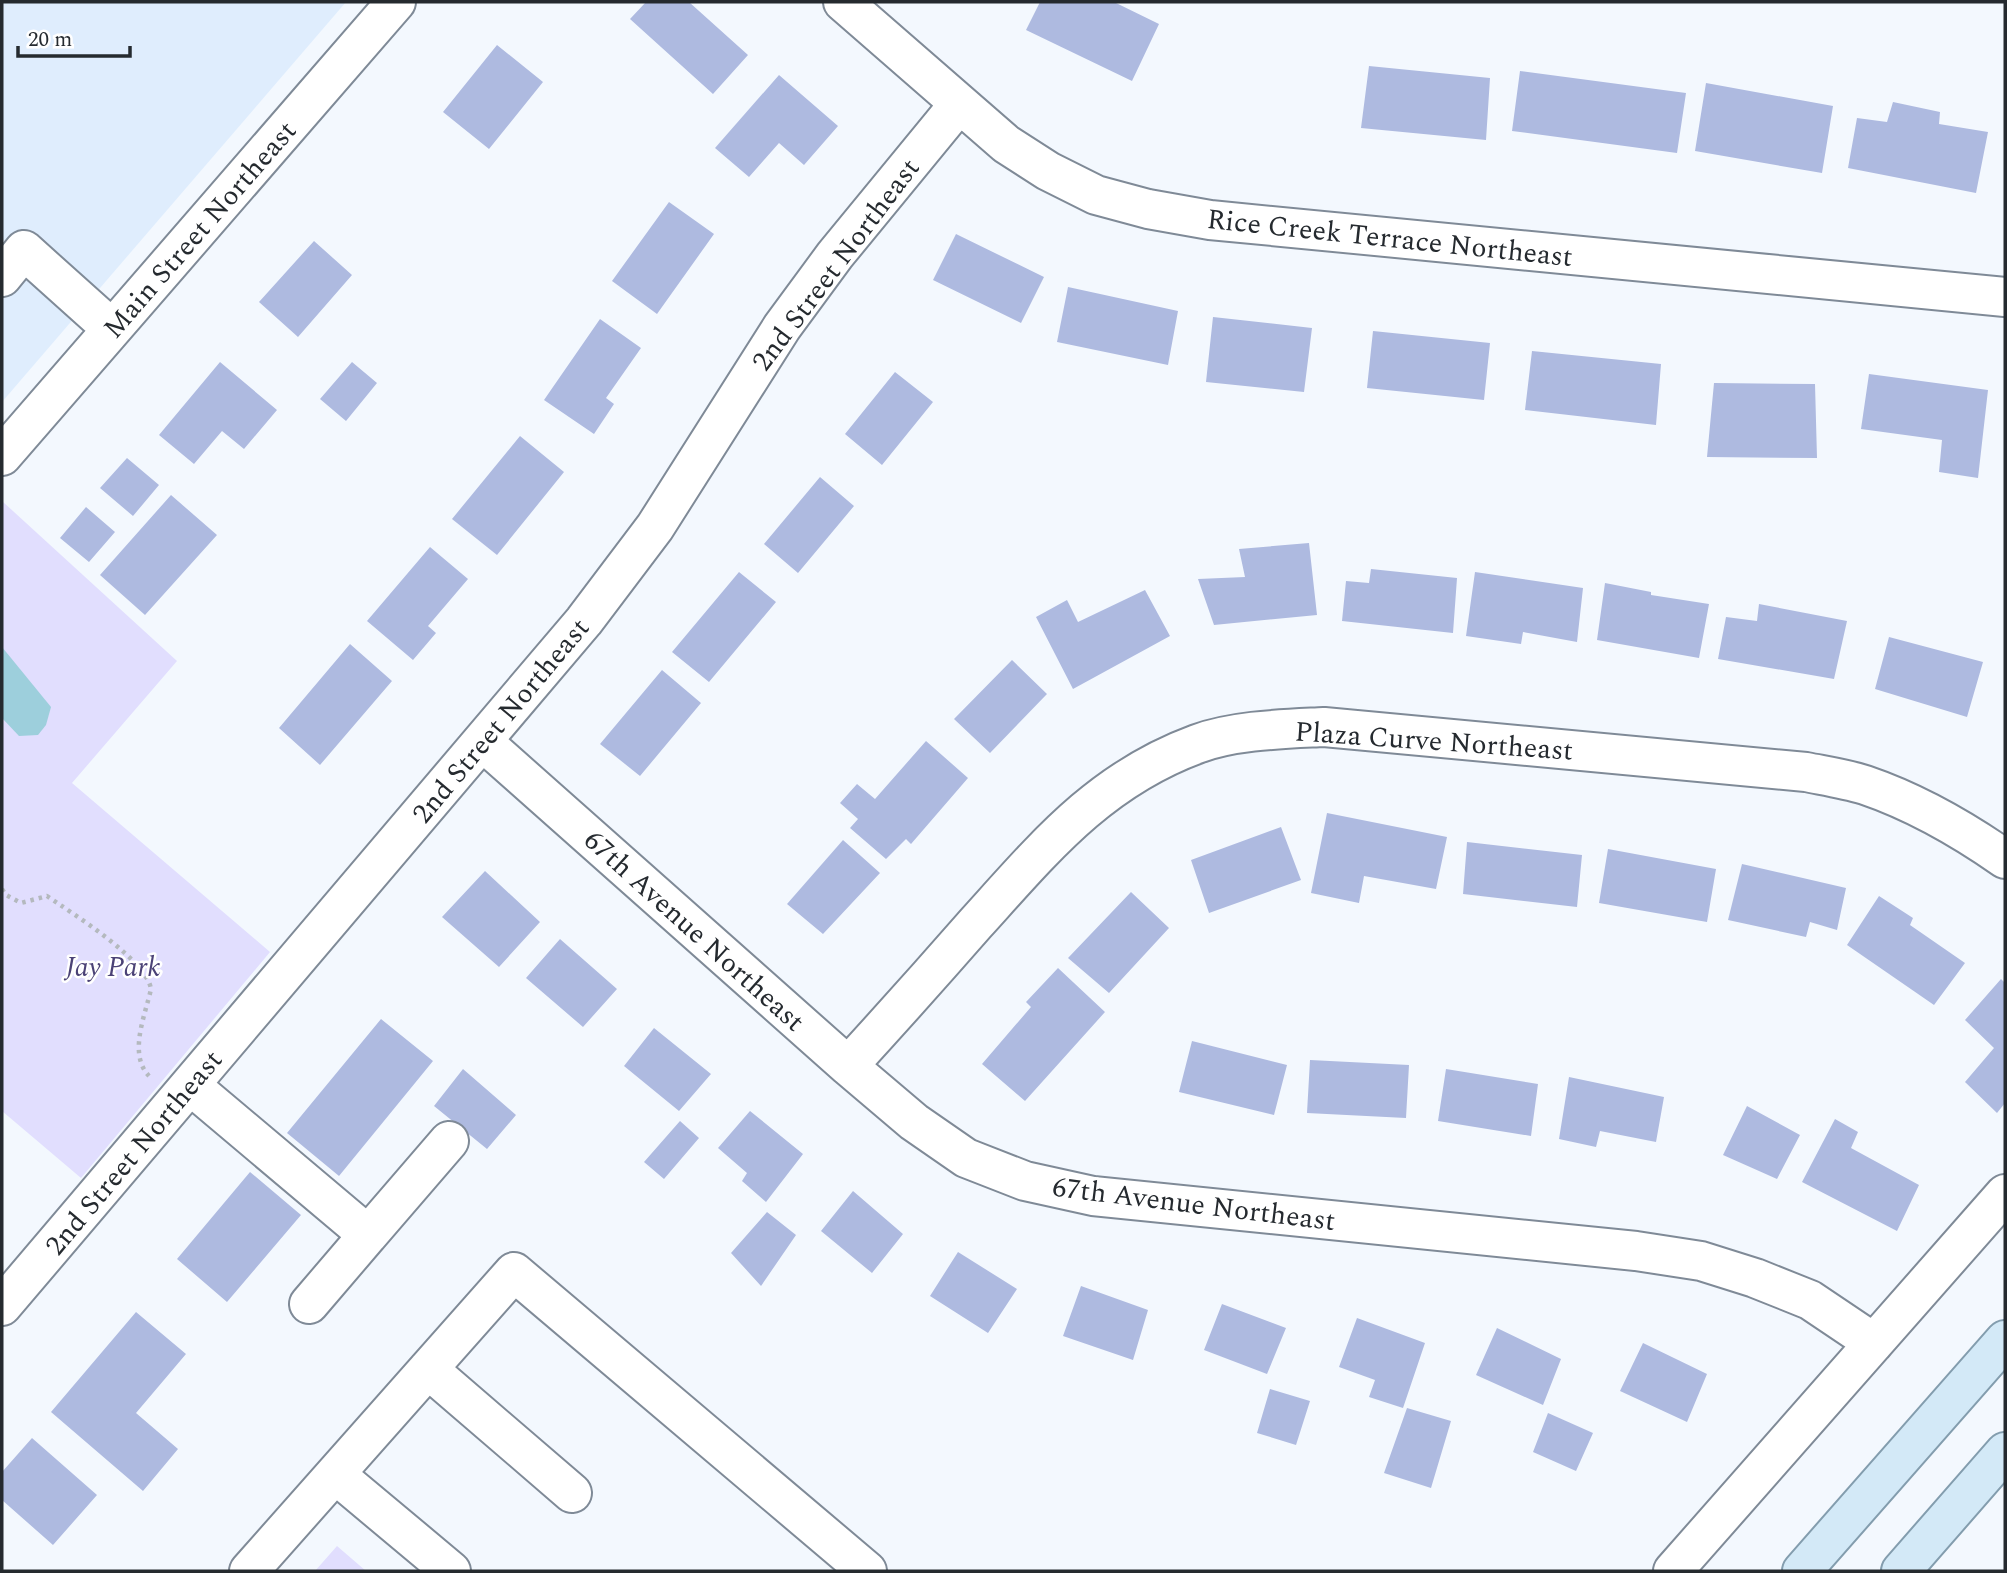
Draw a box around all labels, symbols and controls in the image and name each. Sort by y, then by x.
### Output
scale bar [18,14,130,58]
text: 20 m [28,24,72,56]
street label: Main Street Northeast [93,111,307,349]
street label: 2nd Street Northeast [742,149,931,381]
street label: Rice Creek Terrace Northeast [1205,198,1575,279]
street label: 2nd Street Northeast [402,609,600,833]
street label: Plaza Curve Northeast [1293,710,1575,773]
street label: 67th Avenue Northeast [574,820,814,1042]
park label: Jay Park [63,946,161,989]
street label: 2nd Street Northeast [35,1041,233,1265]
street label: 67th Avenue Northeast [1050,1166,1338,1243]

